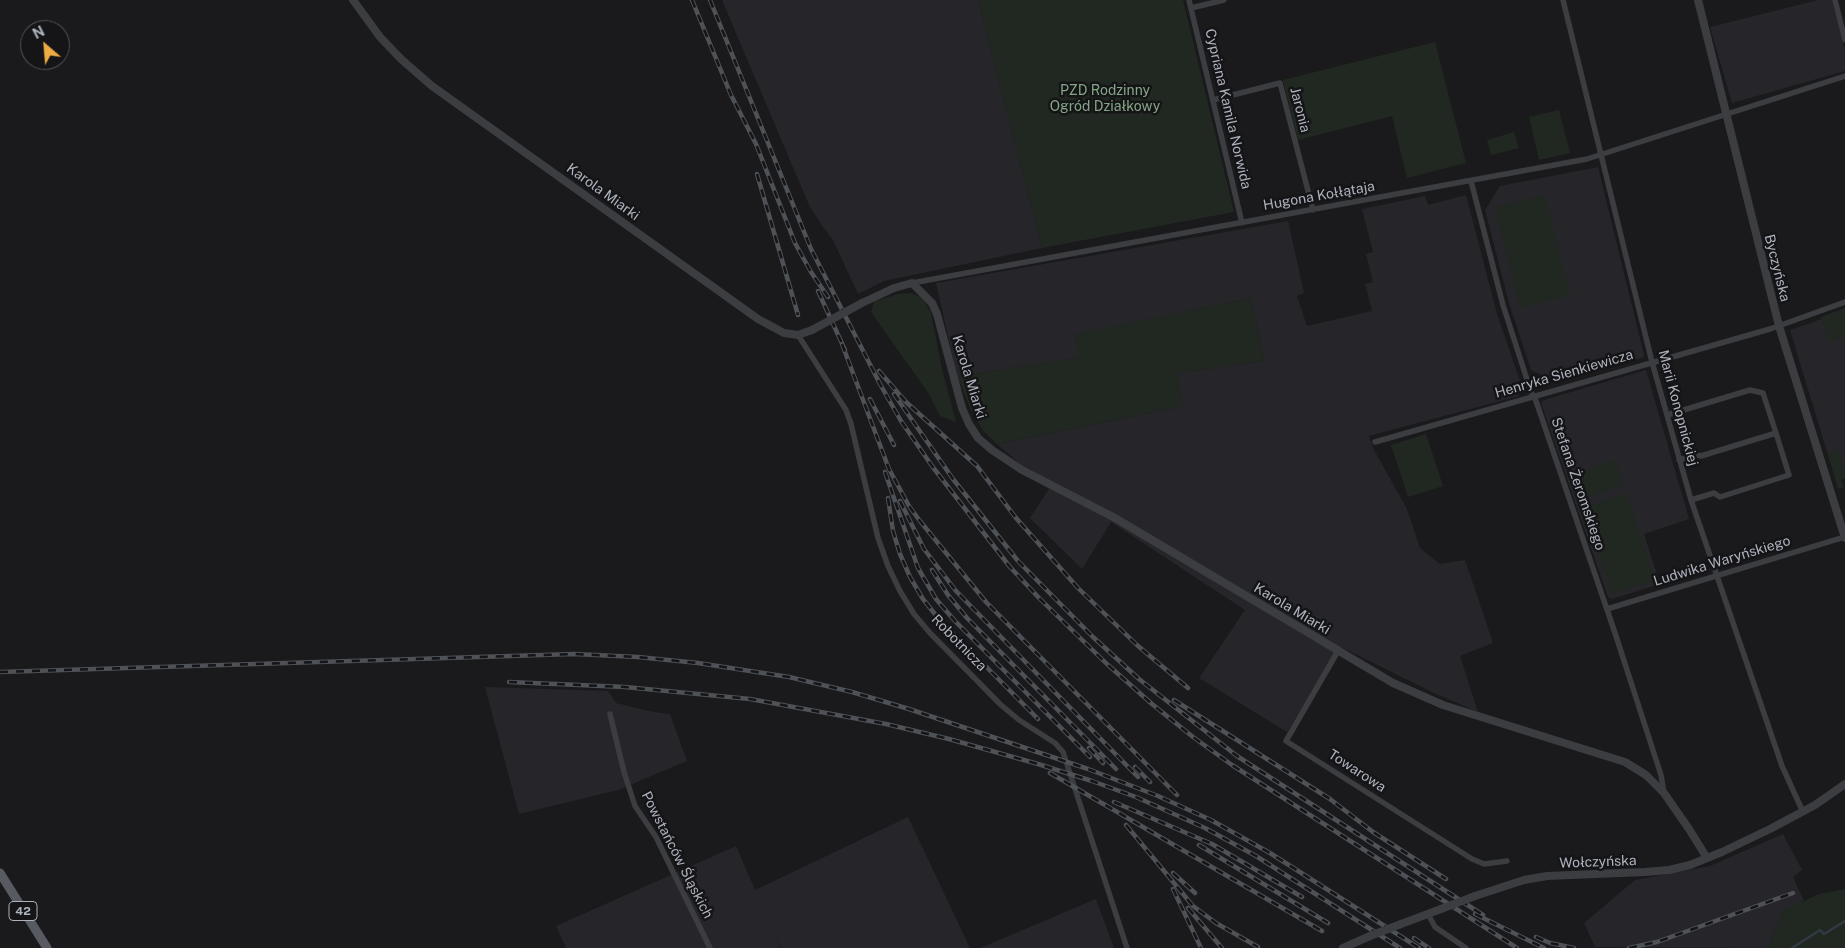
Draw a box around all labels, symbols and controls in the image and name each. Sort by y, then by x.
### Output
north arrow [20,20,70,70]
text: N [30,23,47,42]
street label: Cypriana Kamila Norwida [1201,27,1255,191]
park label: PZD Rodzinny Ogród Działkowy [1050,83,1160,115]
street label: Jaronia [1286,86,1314,134]
street label: Karola Miarki [563,160,643,224]
street label: Hugona Kołłątaja [1262,178,1376,214]
street label: Byczyńska [1761,233,1793,303]
street label: Karola Miarki [948,333,990,421]
street label: Henryka Sienkiewicza [1493,346,1635,402]
street label: Marii Konopnickiej [1654,348,1702,468]
street label: Stefana Żeromskiego [1547,415,1609,553]
street label: Ludwika Waryńskiego [1652,532,1792,590]
street label: Karola Miarki [1251,580,1333,638]
street label: Robotnicza [928,611,990,675]
street label: Towarowa [1325,746,1389,796]
street label: Powstańców Śląskich [638,789,716,921]
street label: Wołczyńska [1559,852,1637,872]
road number: 42 [9,901,37,920]

